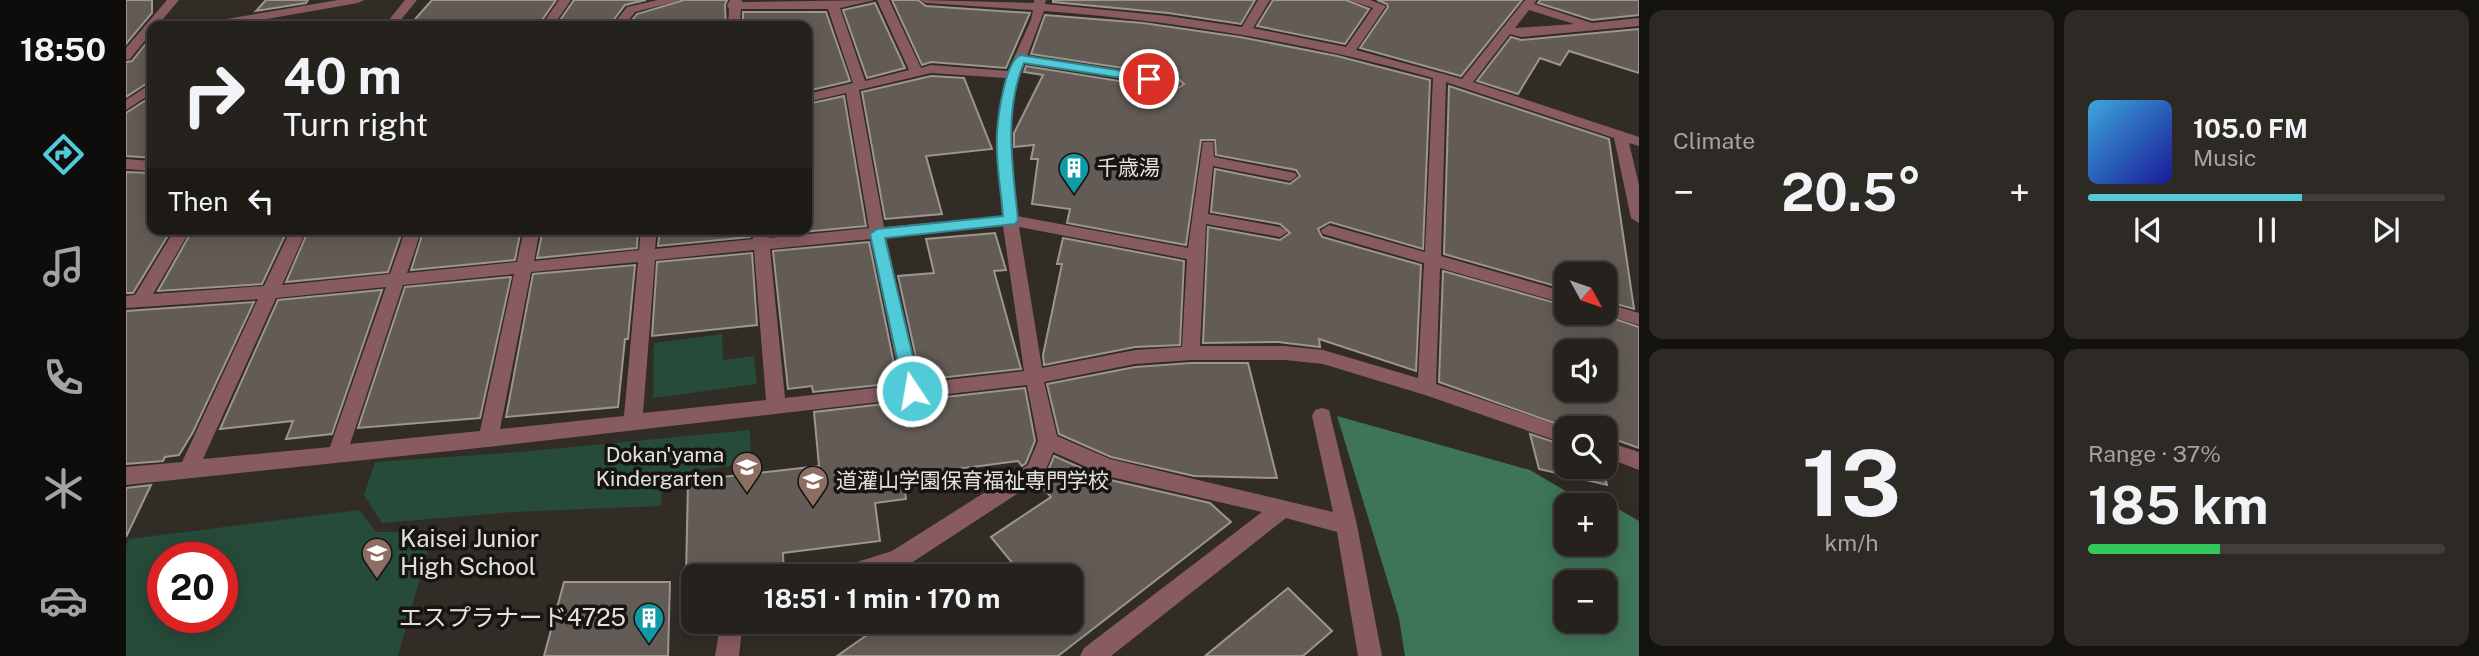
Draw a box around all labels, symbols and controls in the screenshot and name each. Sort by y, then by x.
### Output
text: 18:50 [20,31,106,68]
text: 40 m [283,47,402,105]
icon: right [168,49,259,140]
pin [1119,49,1179,109]
icon: arrive [1130,60,1168,98]
text: Turn right [283,106,428,143]
text: 105.0 FM [2193,113,2308,144]
text: Climate [1673,127,1755,154]
icon: directions [39,130,88,179]
text: Music [2193,144,2257,171]
building icon: 千歳湯 [1057,151,1091,195]
place label: 千歳湯 [1097,155,1160,180]
text: 20.5° [1781,162,1922,223]
text: − [1673,170,1694,215]
text: + [2009,170,2030,215]
icon: left [242,182,280,220]
text: Then [168,186,228,217]
icon: previous [2129,211,2167,249]
icon: pause [2248,211,2286,249]
icon: next [2367,211,2405,249]
icon: music [39,242,88,291]
north arrow [1554,262,1617,326]
map controls [1554,262,1617,633]
button: sound [1554,339,1617,402]
icon: phone [39,353,88,402]
position arrow [875,354,949,428]
button: search [1554,416,1617,479]
text: 13 [1802,430,1901,536]
text: Range · 37% [2088,440,2221,467]
place label: Dokan'yama Kindergarten [596,442,724,491]
school or university icon: Dokan'yama Kindergarten [730,450,764,494]
icon: climate [39,464,88,513]
school or university icon: 道灌山学園保育福祉専門学校 [796,464,830,508]
place label: 道灌山学園保育福祉専門学校 [836,468,1109,493]
text: 185 km [2088,475,2269,536]
button: + [1554,493,1617,556]
place label: Kaisei Junior High School [400,524,539,580]
text: km/h [1824,529,1879,556]
school or university icon: Kaisei Junior High School [360,536,394,580]
speed limit sign: 20 [147,542,238,633]
button: − [1554,570,1617,633]
icon: car [39,576,88,625]
text: 18:51 · 1 min · 170 m [764,583,1000,614]
building icon: エスプラナード4725 [632,601,666,645]
place label: エスプラナード4725 [399,603,626,631]

